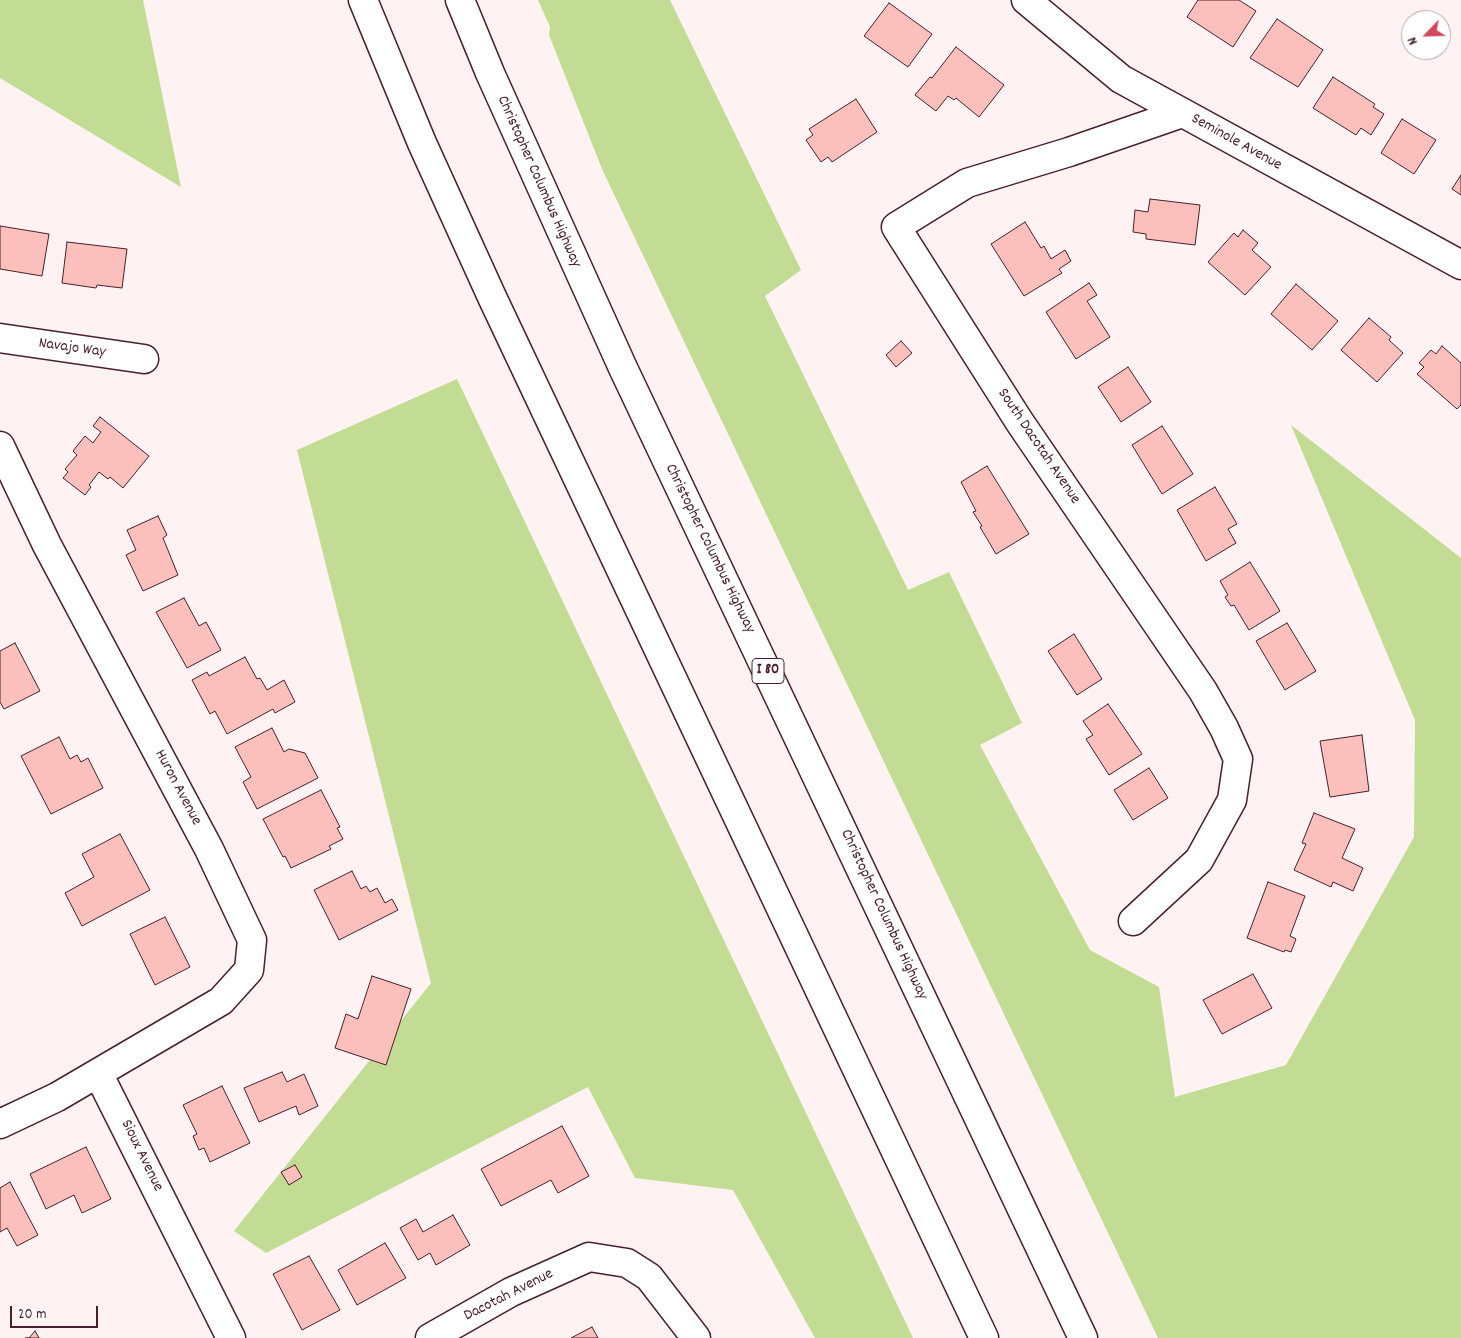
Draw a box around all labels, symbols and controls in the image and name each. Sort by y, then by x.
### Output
north arrow [1401,10,1451,60]
text: N [1403,33,1424,48]
street label: Christopher Columbus Highway [491,93,585,271]
street label: Seminole Avenue [1187,110,1285,176]
street label: Navajo Way [37,335,107,363]
street label: South Dacotah Avenue [992,385,1084,509]
street label: Christopher Columbus Highway [660,461,758,637]
road number: I 80 [752,658,784,684]
street label: Huron Avenue [149,747,205,829]
street label: Christopher Columbus Highway [835,827,931,1003]
street label: Sioux Avenue [115,1117,167,1195]
street label: Dacotah Avenue [461,1265,557,1327]
scale bar [12,1296,100,1328]
text: 20 m [18,1304,46,1326]

